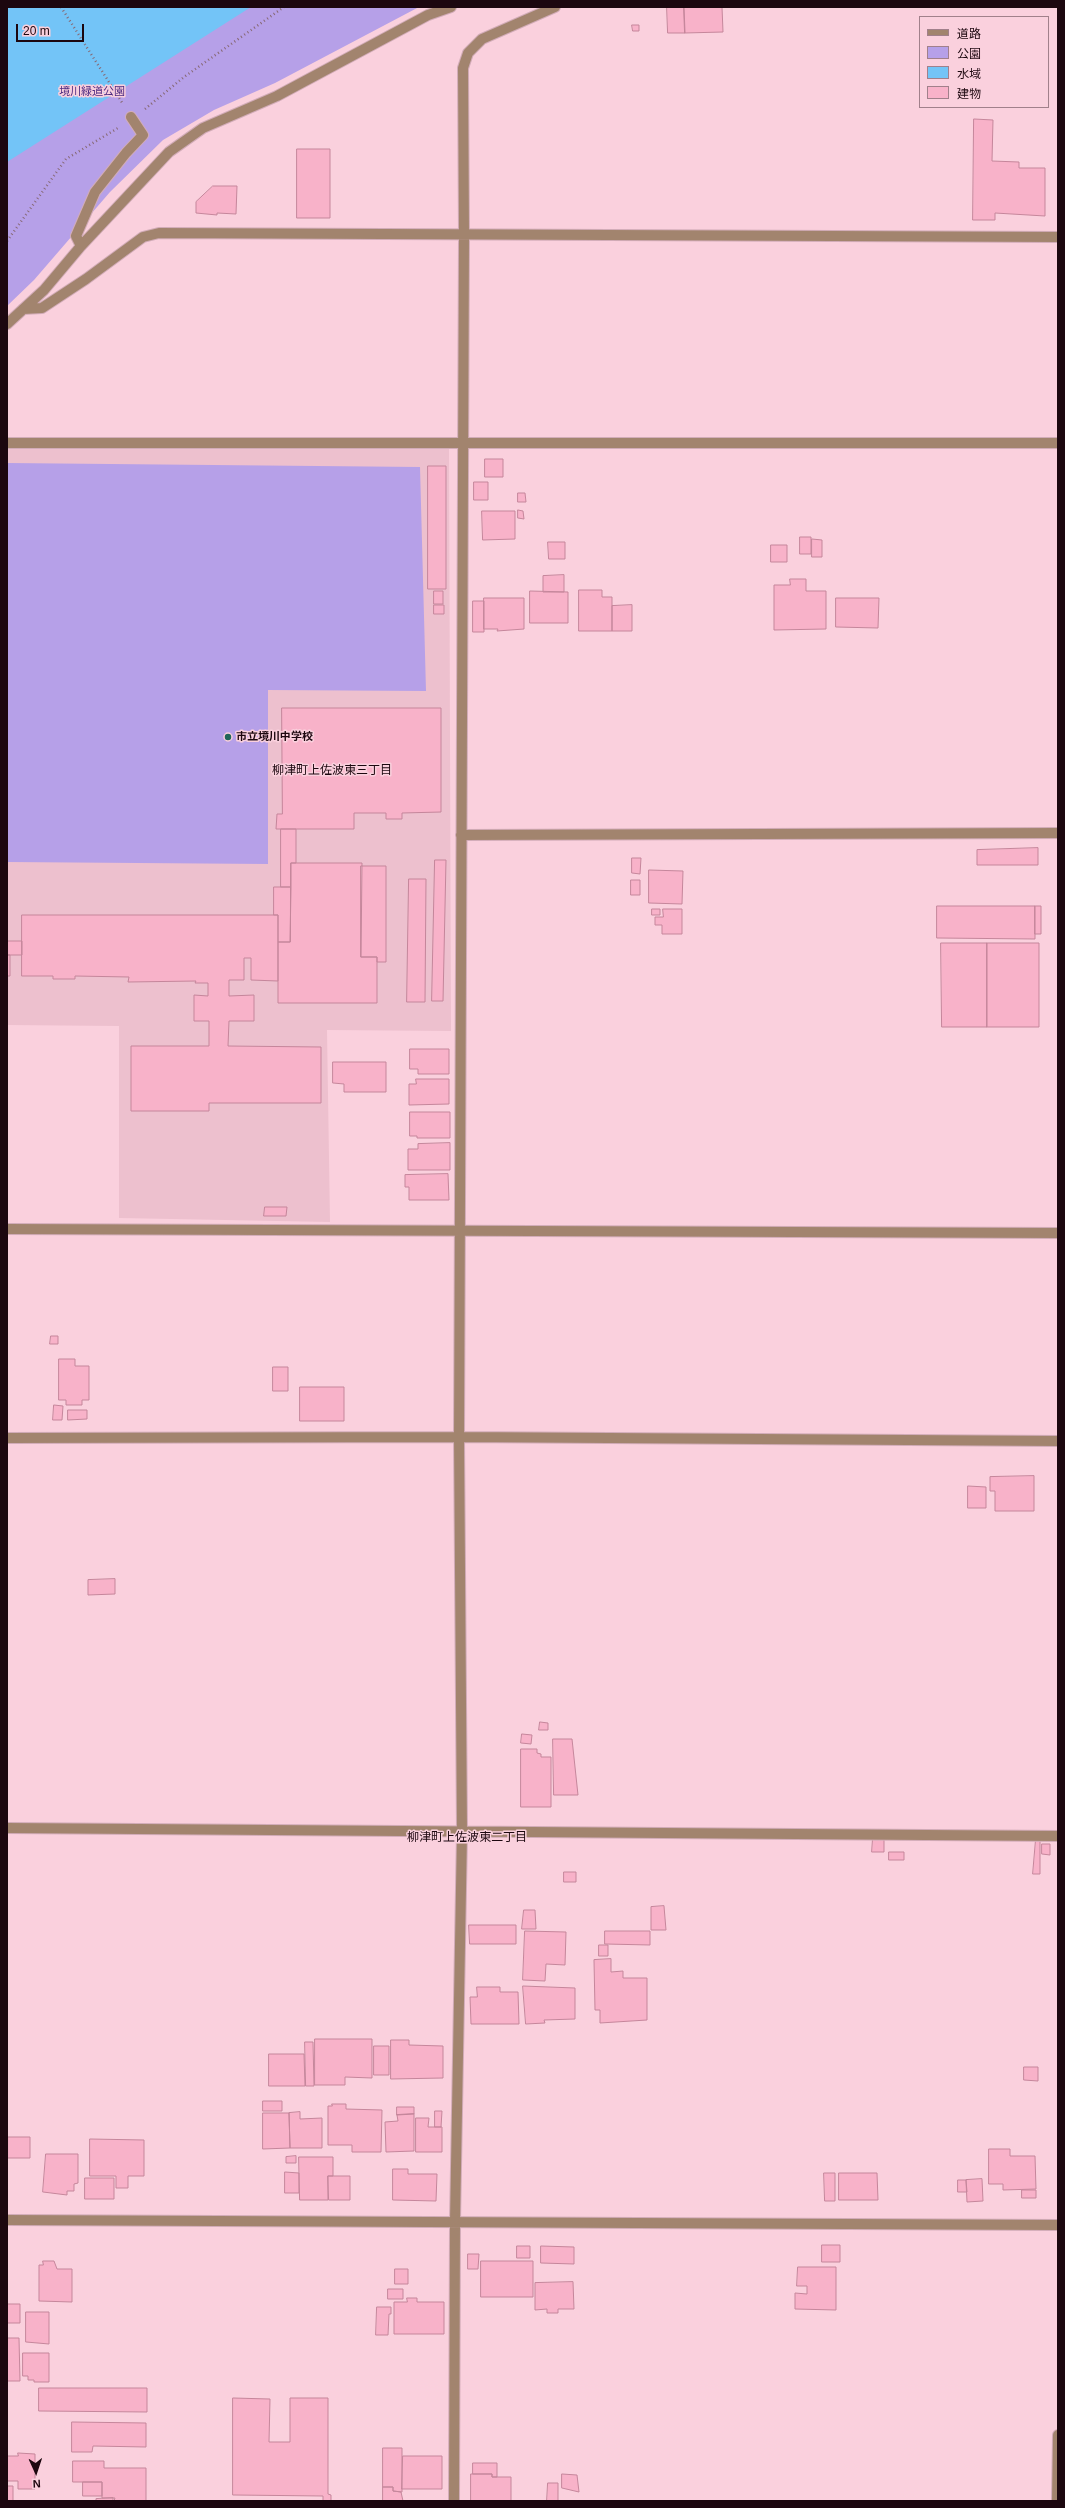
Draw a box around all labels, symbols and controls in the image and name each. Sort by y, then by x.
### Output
scale bar [18,16,86,42]
legend [919,16,1049,108]
text: 20 m [23,24,50,38]
text: 道路 [957,27,981,41]
text: 公園 [957,47,981,61]
text: 水域 [957,67,981,81]
park label: 境川緑道公園 [59,85,125,99]
text: 建物 [957,87,981,101]
place label: 市立境川中学校 [236,730,313,744]
marker: 市立境川中学校 [223,732,233,742]
district label: 柳津町上佐波東三丁目 [272,764,392,778]
district label: 柳津町上佐波東二丁目 [407,1831,527,1845]
north arrow [16,2452,56,2492]
text: N [32,2478,41,2490]

